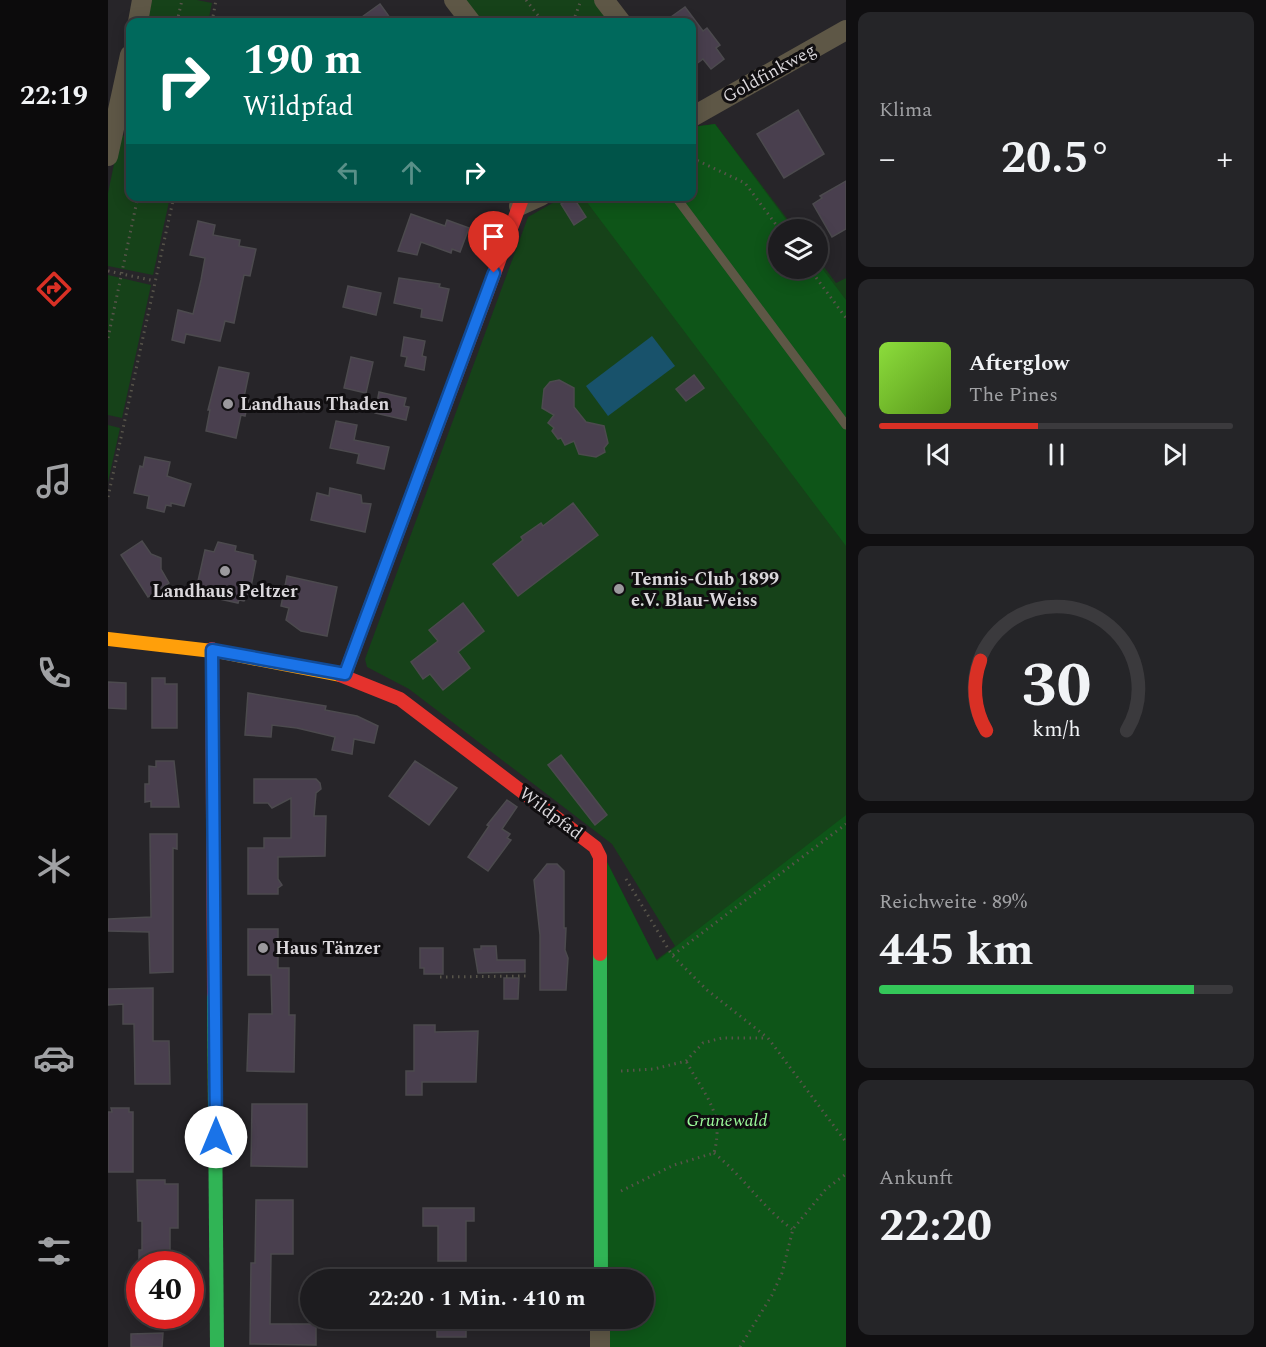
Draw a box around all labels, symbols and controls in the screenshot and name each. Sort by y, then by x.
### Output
text: 190 m [243,29,362,92]
street label: Goldfinkweg [718,37,821,110]
icon: right [144,42,222,120]
text: 22:19 [20,75,88,117]
text: Wildpfad [243,86,354,128]
text: Klima [879,95,932,125]
text: 20.5° [1001,124,1111,193]
text: − [879,134,896,184]
text: + [1216,134,1233,184]
icon: left [332,156,365,189]
icon: ahead [395,156,428,189]
icon: right [458,156,491,189]
pin [468,211,519,273]
map controls [768,219,828,279]
button: layers [768,219,828,279]
icon: arrive [477,220,510,253]
icon: directions [33,268,75,310]
text: Afterglow [969,347,1069,380]
text: The Pines [969,380,1058,410]
place label: Landhaus Thaden [240,391,389,418]
marker: Landhaus Thaden [221,397,235,411]
icon: previous [922,438,955,471]
icon: pause [1040,438,1073,471]
icon: next [1158,438,1191,471]
icon: music [33,460,75,502]
marker: Landhaus Peltzer [218,564,232,578]
place label: Tennis-Club 1899 e.V. Blau-Weiss [631,566,779,614]
place label: Landhaus Peltzer [152,578,298,605]
marker: Tennis-Club 1899 e.V. Blau-Weiss [612,582,626,596]
text: 30 [1021,639,1091,734]
icon: phone [33,652,75,694]
text: km/h [1032,713,1080,746]
street label: Wildpfad [513,780,588,846]
icon: climate [33,845,75,887]
text: Reichweite · 89% [879,887,1027,917]
text: 445 km [879,916,1034,985]
place label: Haus Tänzer [275,935,381,962]
marker: Haus Tänzer [256,941,270,955]
icon: car [33,1037,75,1079]
position arrow [184,1105,248,1169]
park label: Grunewald [686,1107,768,1134]
text: Ankunft [879,1163,953,1193]
text: 22:20 [879,1192,992,1261]
icon: filters [33,1230,75,1272]
speed limit sign: 40 [126,1251,204,1329]
text: 22:20 · 1 Min. · 410 m [368,1282,586,1315]

